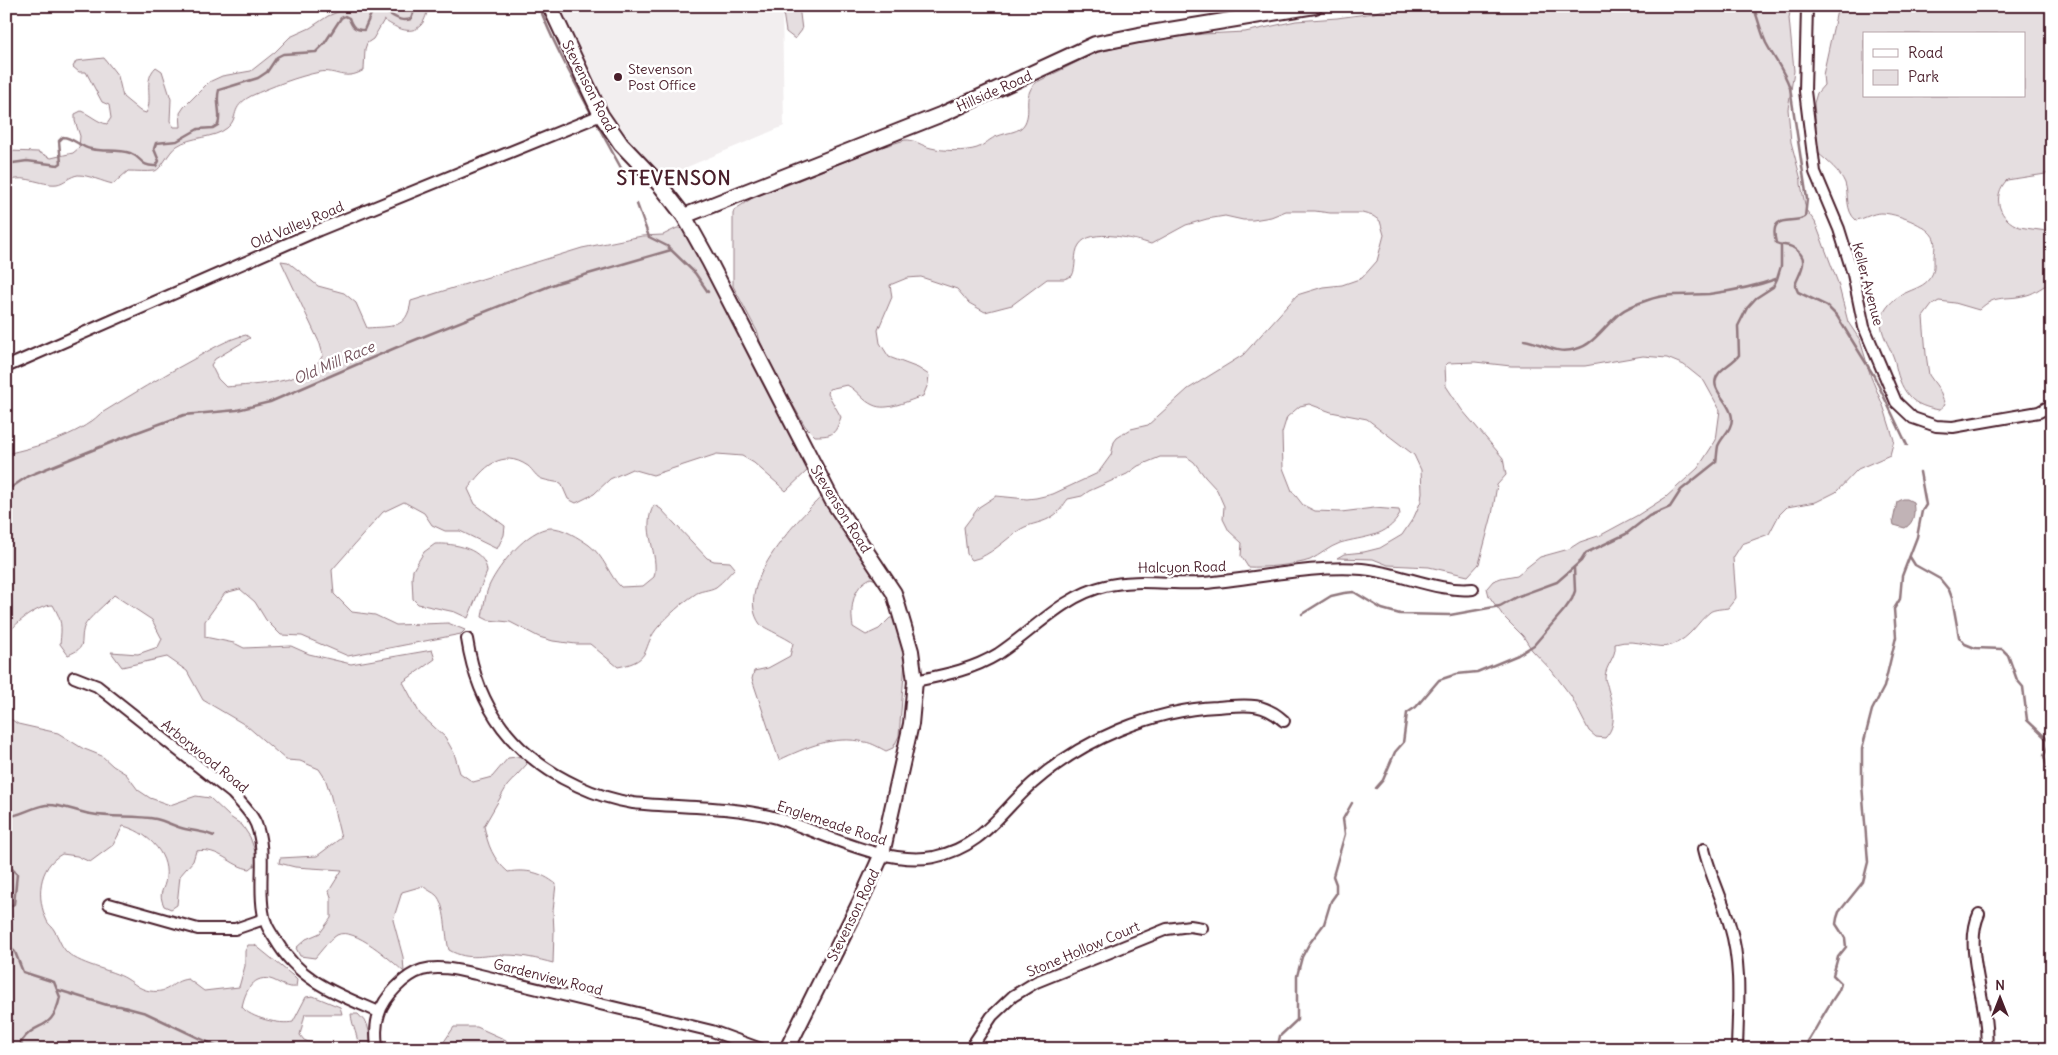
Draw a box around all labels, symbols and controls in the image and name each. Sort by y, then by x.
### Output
legend [1863,32,2026,98]
street label: Stevenson Road [558,37,620,135]
text: Road [1908,43,1943,62]
place label: Stevenson Post Office [628,60,696,94]
street label: Hillside Road [953,66,1035,116]
text: Park [1908,67,1939,86]
marker: Stevenson Post Office [612,71,624,83]
district label: STEVENSON [616,166,732,190]
street label: Old Valley Road [248,197,346,253]
street label: Keller Avenue [1848,240,1888,328]
water label: Old Mill Race [290,337,378,388]
street label: Stevenson Road [807,462,875,556]
street label: Halcyon Road [1138,557,1226,577]
street label: Arborwood Road [158,715,252,797]
street label: Englemeade Road [775,797,889,849]
street label: Stevenson Road [823,866,883,964]
street label: Stone Hollow Court [1024,917,1142,981]
street label: Gardenview Road [491,955,605,999]
north arrow [1976,972,2026,1022]
text: N [1995,976,2005,994]

